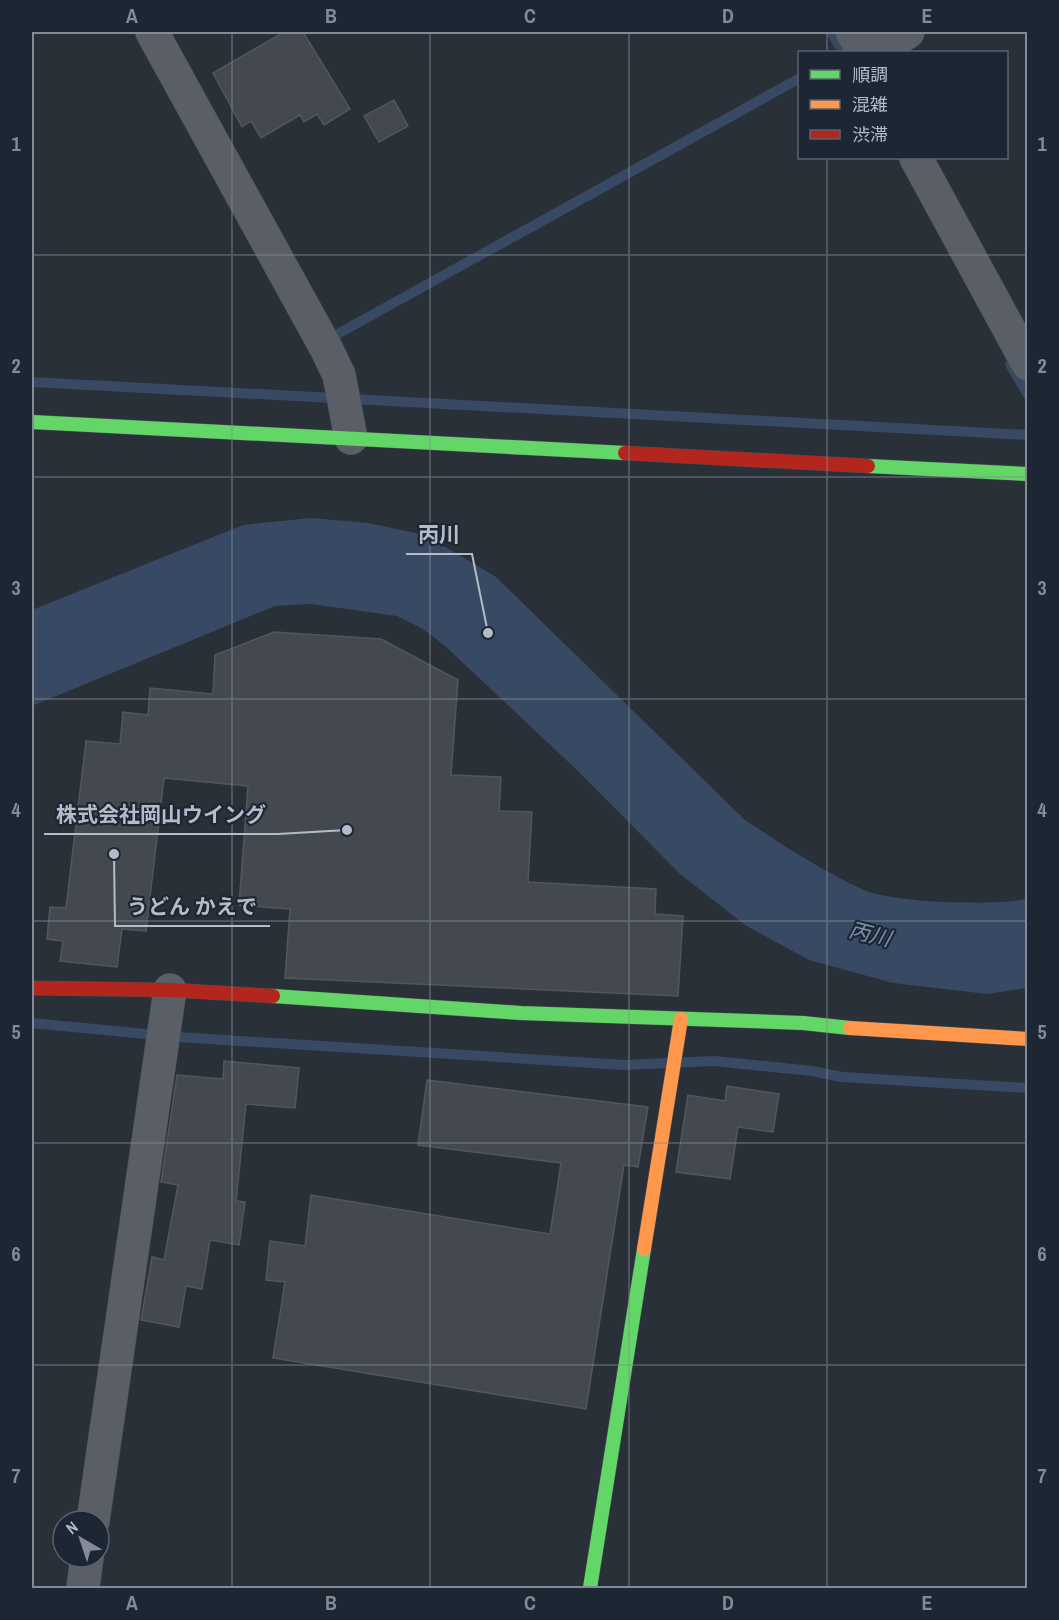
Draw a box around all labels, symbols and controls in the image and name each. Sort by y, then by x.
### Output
text: A [126,2,138,29]
text: B [325,2,337,29]
text: C [524,2,536,29]
text: D [722,2,734,29]
text: E [922,2,933,29]
legend [798,51,1008,159]
text: 順調 [852,62,888,87]
text: 混雑 [852,92,888,117]
text: 渋滞 [852,122,888,147]
text: 1 [11,130,21,157]
text: 1 [1037,130,1047,157]
text: 2 [11,352,21,379]
text: 2 [1037,352,1047,379]
callout: 丙川 [406,515,472,554]
text: 丙川 [418,520,460,549]
text: 3 [11,574,21,601]
text: 3 [1037,574,1047,601]
callout: 株式会社岡山ウイング [44,795,278,834]
text: 4 [11,796,21,823]
text: 4 [1037,796,1047,823]
text: 株式会社岡山ウイング [56,800,266,829]
callout: うどん かえで [115,887,270,926]
text: うどん かえで [127,892,257,921]
water label: 丙川 [846,915,896,954]
text: 5 [11,1018,21,1045]
text: 5 [1037,1018,1047,1045]
text: 6 [11,1240,21,1267]
text: 6 [1037,1240,1047,1267]
text: 7 [11,1462,21,1489]
text: 7 [1037,1462,1047,1489]
north arrow [51,1509,111,1569]
text: N [61,1516,82,1539]
text: A [126,1589,138,1616]
text: B [325,1589,337,1616]
text: C [524,1589,536,1616]
text: D [722,1589,734,1616]
text: E [922,1589,933,1616]

